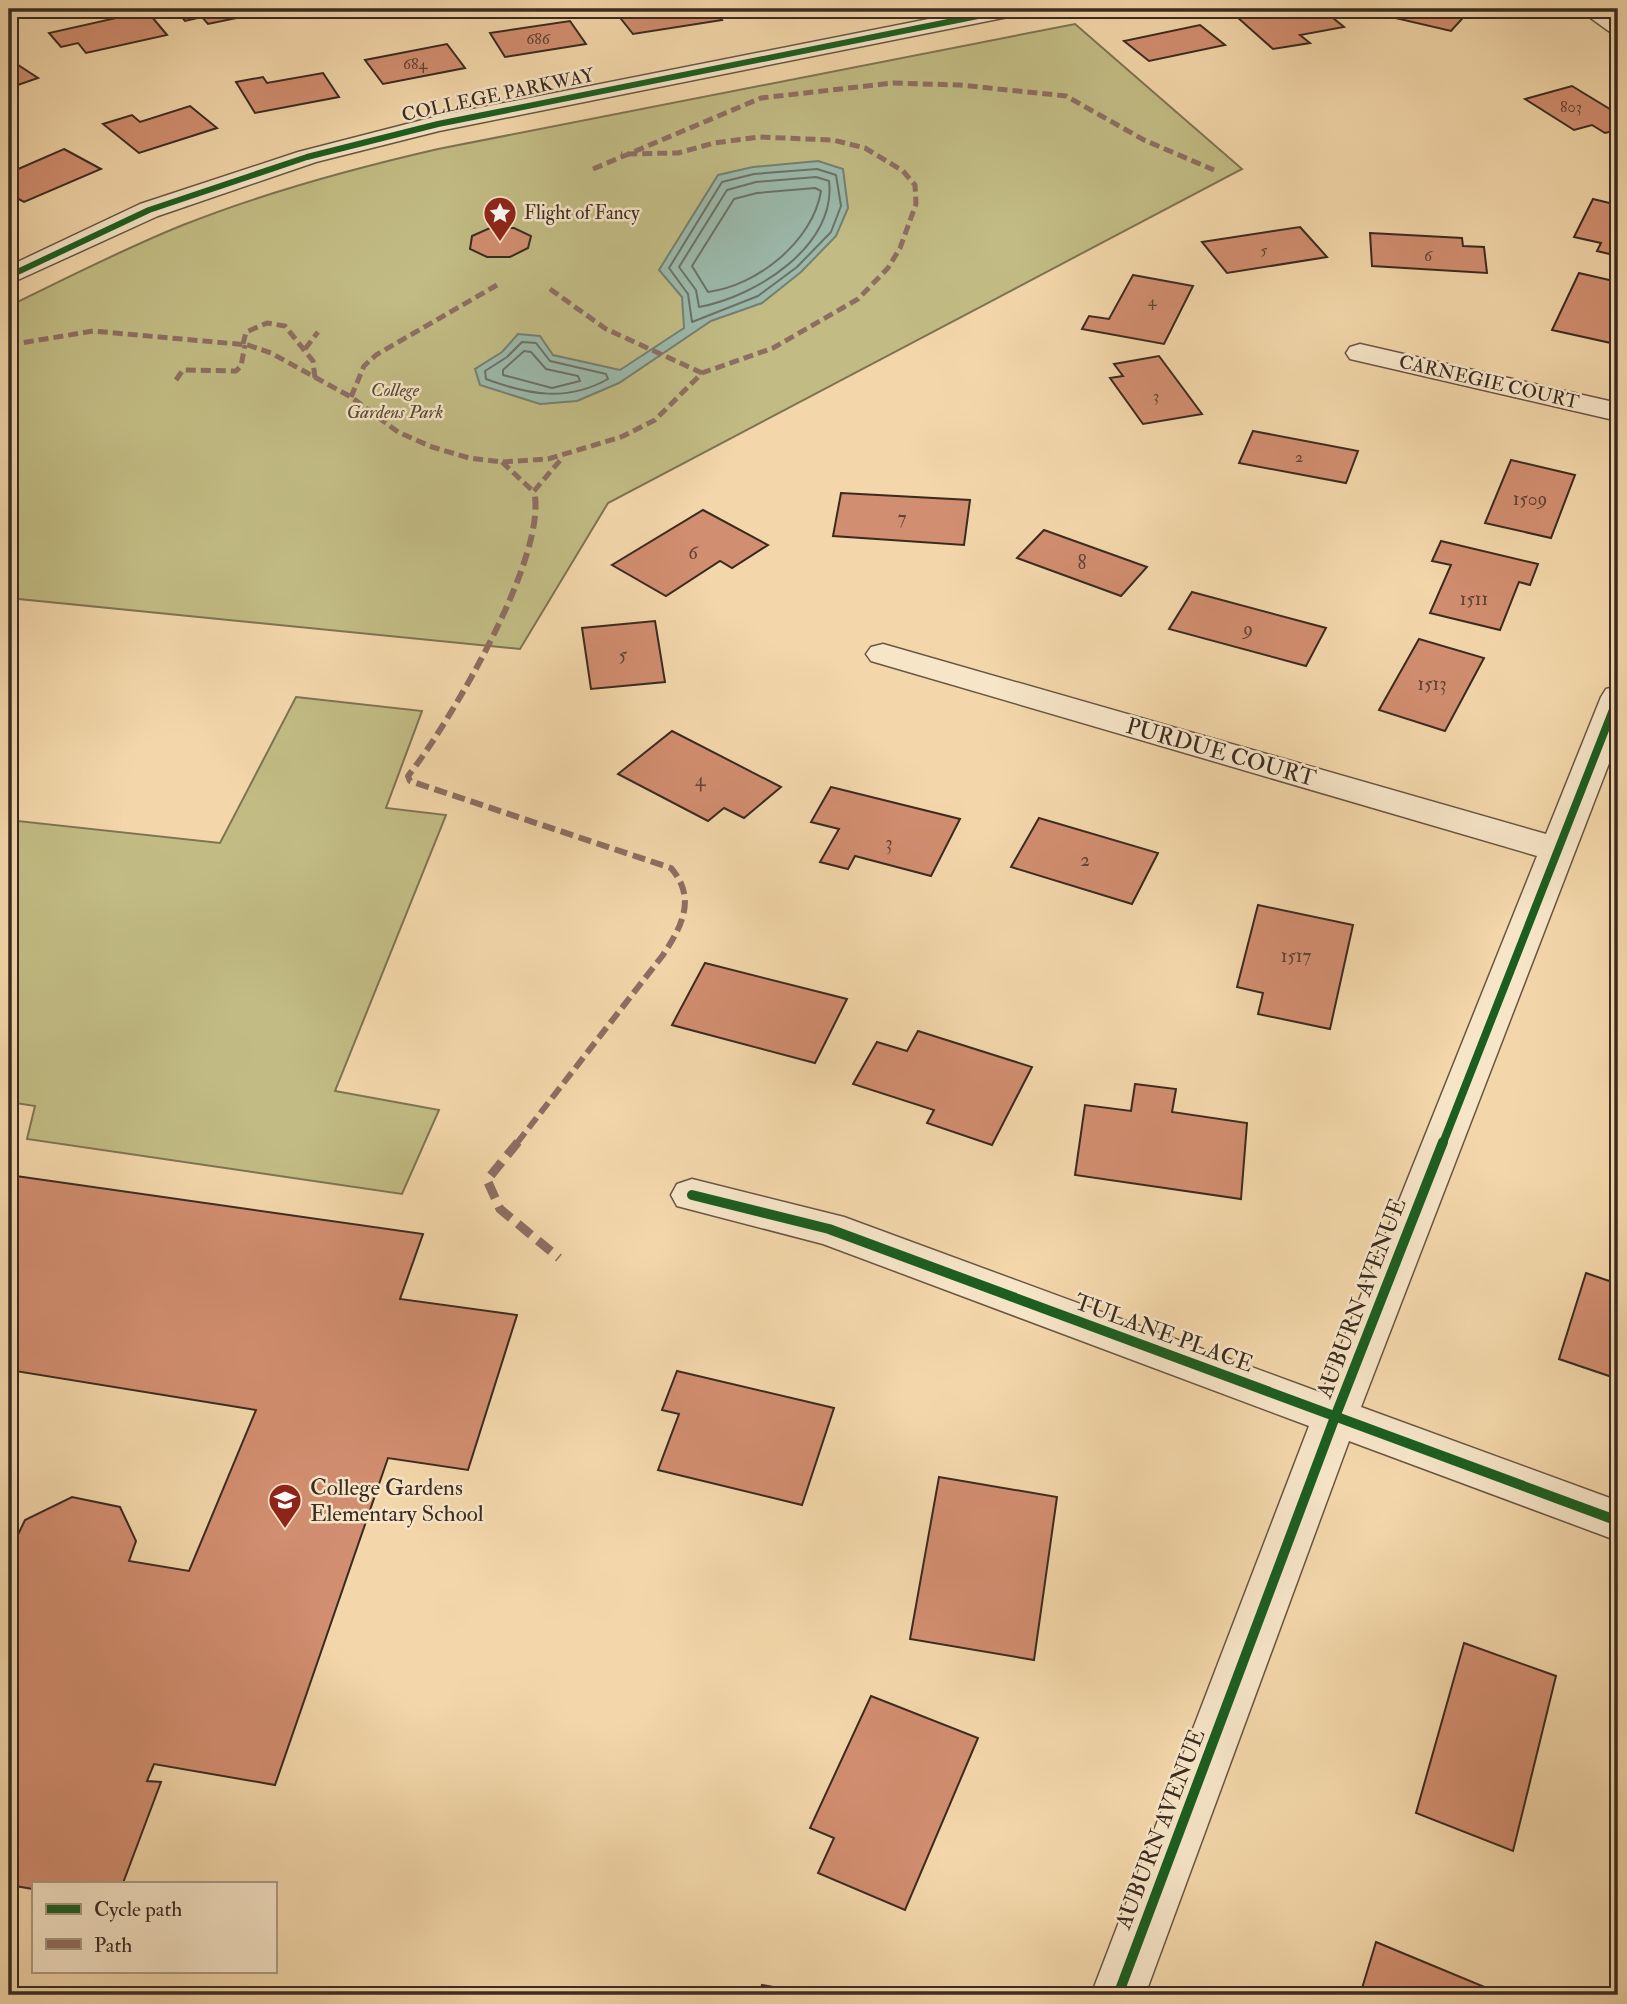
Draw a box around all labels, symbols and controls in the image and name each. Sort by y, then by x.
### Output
house number: 686 [526,29,551,49]
house number: 684 [403,54,428,74]
street label: COLLEGE PARKWAY [400,63,597,127]
house number: 803 [1560,97,1582,117]
place icon: Flight of Fancy [481,194,519,243]
place label: Flight of Fancy [524,201,640,225]
house number: 5 [1260,240,1268,260]
house number: 6 [1424,246,1433,266]
house number: 4 [1148,291,1158,311]
street label: CARNEGIE COURT [1397,350,1581,414]
park label: College Gardens Park [347,378,444,424]
house number: 3 [1153,386,1159,406]
house number: 2 [1295,447,1303,467]
house number: 1509 [1513,487,1547,511]
house number: 7 [898,506,907,530]
house number: 6 [688,541,699,565]
house number: 8 [1078,551,1087,575]
house number: 1511 [1460,587,1488,611]
house number: 9 [1241,617,1253,641]
house number: 5 [619,643,628,667]
house number: 1513 [1417,672,1447,696]
street label: PURDUE COURT [1123,711,1319,793]
house number: 4 [695,768,706,792]
house number: 3 [885,831,893,855]
house number: 2 [1080,848,1090,872]
house number: 1517 [1281,944,1312,968]
street label: AUBURN AVENUE [1309,1194,1412,1403]
street label: TULANE PLACE [1071,1287,1257,1379]
place label: College Gardens Elementary School [310,1473,484,1528]
school or university icon: College Gardens Elementary School [266,1481,304,1530]
street label: AUBURN AVENUE [1108,1725,1211,1934]
legend [32,1882,276,1972]
text: Cycle path [94,1896,182,1923]
text: Path [94,1932,132,1959]

